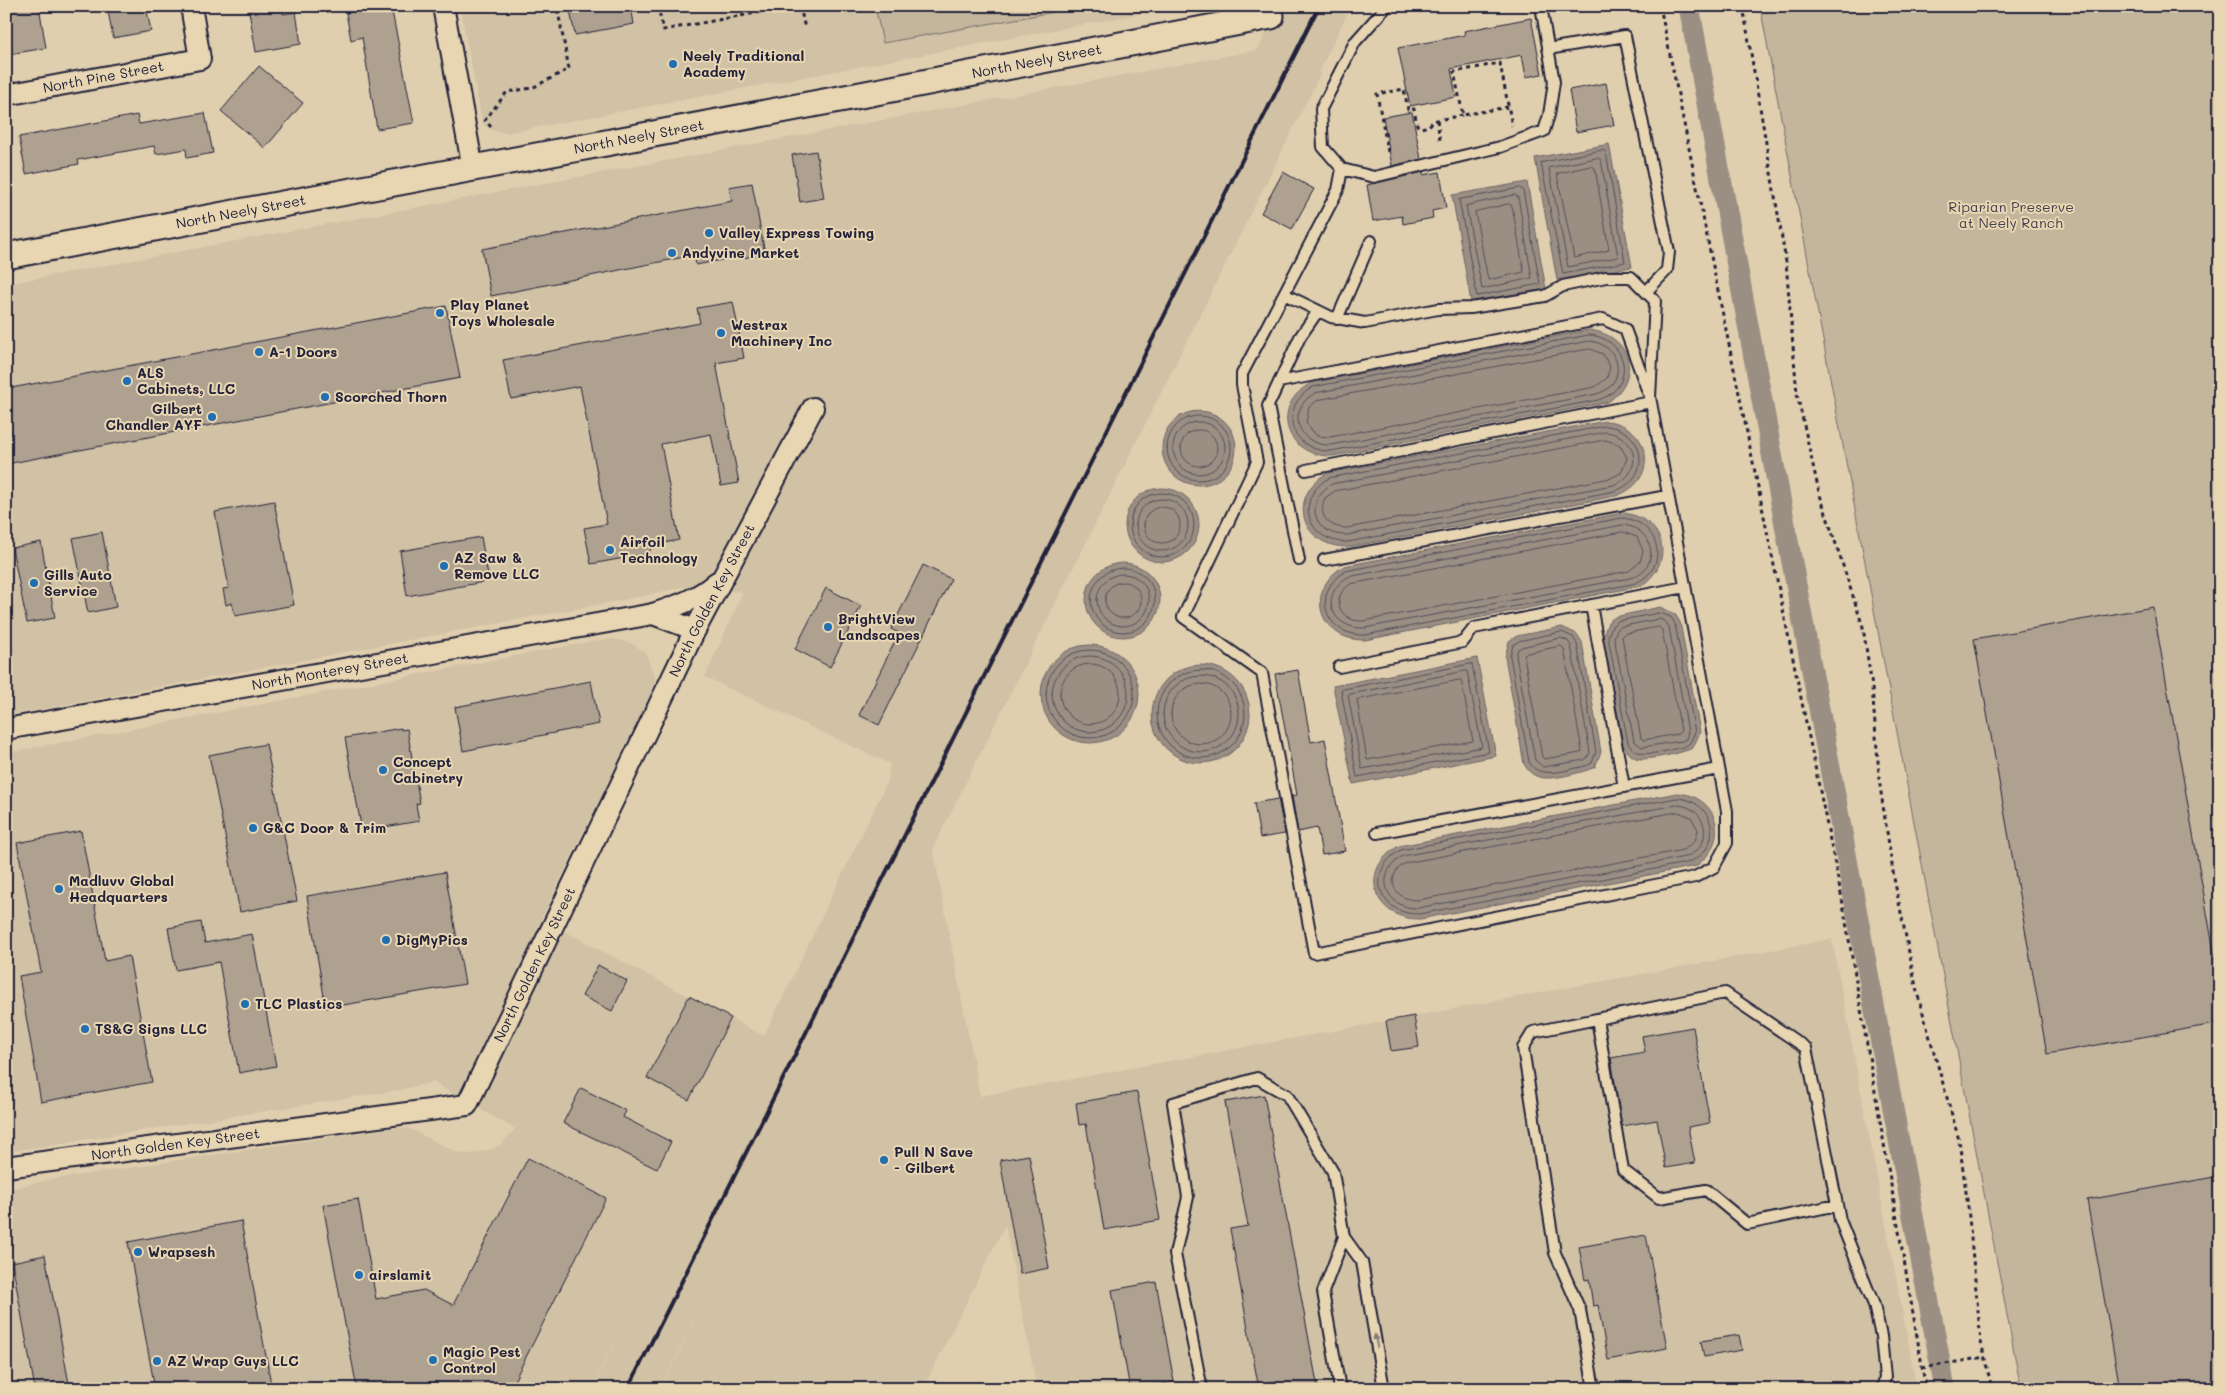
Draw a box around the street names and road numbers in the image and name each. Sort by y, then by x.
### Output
street label: North Neely Street [970,39,1103,82]
street label: North Pine Street [41,56,165,97]
street label: North Neely Street [572,115,705,158]
street label: North Neely Street [174,190,307,233]
street label: North Golden Key Street [664,520,759,680]
street label: North Monterey Street [250,648,410,694]
street label: North Golden Key Street [489,884,579,1045]
street label: North Golden Key Street [90,1123,261,1164]

